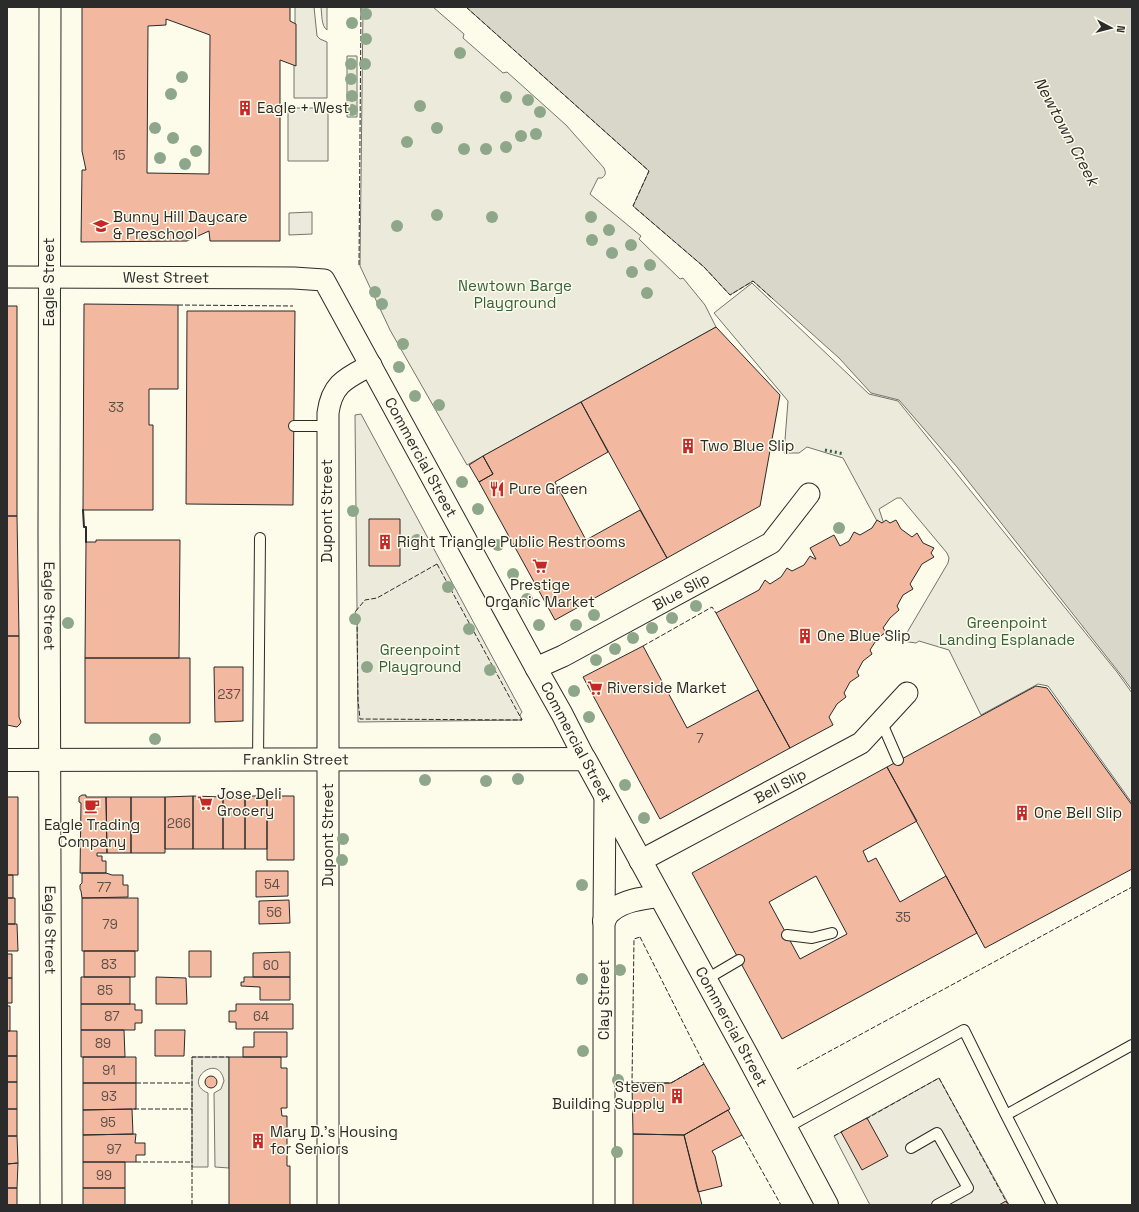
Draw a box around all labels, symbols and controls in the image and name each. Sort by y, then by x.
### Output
north arrow [1091,8,1131,48]
text: N [1114,25,1128,34]
water label: Newtown Creek [1029,73,1105,191]
place label: Eagle + West [257,98,349,117]
building icon: Eagle + West [236,99,254,117]
house number: 15 [112,147,126,164]
place label: Bunny Hill Daycare & Preschool [113,207,248,243]
school or university icon: Bunny Hill Daycare & Preschool [92,217,110,235]
street label: Eagle Street [39,238,58,326]
street label: West Street [123,267,209,287]
park label: Newtown Barge Playground [458,276,572,312]
street label: Commercial Street [381,394,462,520]
house number: 33 [108,399,124,416]
place label: Two Blue Slip [700,436,794,455]
building icon: Two Blue Slip [679,437,697,455]
street label: Dupont Street [317,459,336,563]
place label: Pure Green [509,479,588,498]
restaurant icon: Pure Green [488,480,506,498]
place label: Right Triangle Public Restrooms [397,532,626,551]
building icon: Right Triangle Public Restrooms [376,533,394,551]
supermarket icon: Prestige Organic Market [531,557,549,575]
street label: Eagle Street [40,562,59,651]
street label: Blue Slip [649,568,713,614]
place label: Prestige Organic Market [485,575,595,611]
park label: Greenpoint Landing Esplanade [939,613,1075,649]
place label: One Blue Slip [817,626,911,645]
building icon: One Blue Slip [796,627,814,645]
park label: Greenpoint Playground [379,640,461,676]
street label: Commercial Street [537,678,616,805]
place label: Riverside Market [607,678,727,697]
supermarket icon: Riverside Market [586,679,604,697]
house number: 237 [218,686,240,703]
house number: 7 [696,730,704,747]
street label: Franklin Street [243,749,349,769]
street label: Bell Slip [751,764,809,807]
street label: Dupont Street [318,783,337,887]
place label: Jose Deli Grocery [217,784,282,820]
supermarket icon: Jose Deli Grocery [196,794,214,812]
cafe icon: Eagle Trading Company [83,797,101,815]
place label: One Bell Slip [1034,803,1122,822]
building icon: One Bell Slip [1013,804,1031,822]
place label: Eagle Trading Company [44,815,140,851]
house number: 266 [167,815,191,832]
house number: 54 [264,876,280,893]
house number: 77 [97,879,111,896]
street label: Eagle Street [41,886,60,975]
house number: 56 [266,904,282,921]
house number: 35 [895,909,911,926]
house number: 79 [102,916,118,933]
house number: 83 [101,956,117,973]
house number: 60 [263,957,279,974]
street label: Clay Street [594,960,613,1040]
street label: Commercial Street [691,963,772,1090]
house number: 85 [97,982,113,999]
house number: 87 [104,1008,120,1025]
house number: 64 [253,1008,269,1025]
house number: 89 [95,1035,111,1052]
house number: 91 [102,1062,116,1079]
place label: Steven Building Supply [552,1077,665,1113]
building icon: Steven Building Supply [668,1087,686,1105]
house number: 93 [101,1088,117,1105]
house number: 95 [100,1114,116,1131]
place label: Mary D.'s Housing for Seniors [270,1122,398,1158]
building icon: Mary D.'s Housing for Seniors [249,1132,267,1150]
house number: 97 [106,1141,122,1158]
house number: 99 [96,1167,112,1184]

